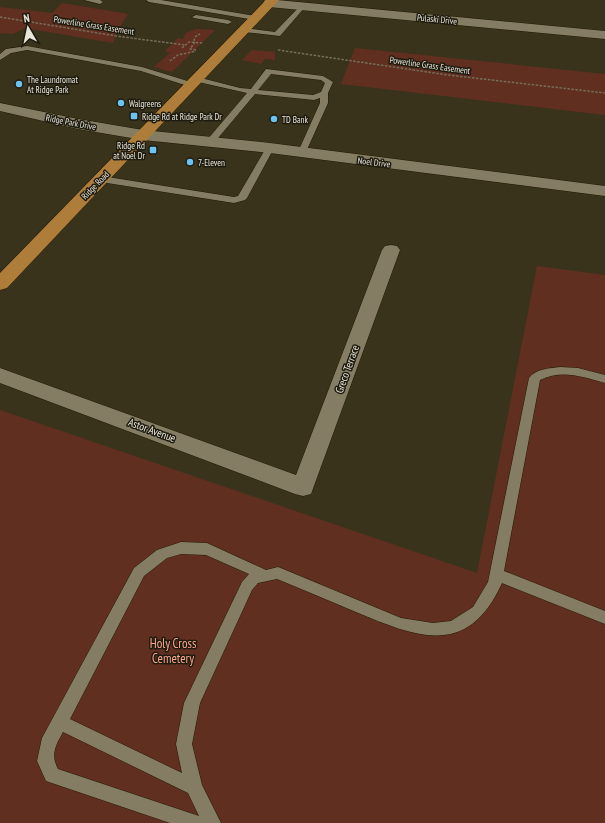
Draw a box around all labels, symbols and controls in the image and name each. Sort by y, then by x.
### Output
north arrow [8,8,48,48]
text: N [22,11,31,26]
street label: Pulaski Drive [416,11,458,27]
street label: Powerline Grass Easement [53,13,136,37]
street label: Powerline Grass Easement [389,54,472,76]
place label: The Laundromat At Ridge Park [27,74,78,95]
marker: The Laundromat At Ridge Park [14,79,24,89]
marker: Walgreens [116,98,126,108]
place label: Walgreens [129,98,161,109]
marker: Ridge Rd at Ridge Park Dr [129,111,139,121]
place label: Ridge Rd at Ridge Park Dr [142,111,222,122]
street label: Ridge Park Drive [45,112,97,132]
marker: TD Bank [269,114,279,124]
place label: TD Bank [282,114,308,125]
place label: Ridge Rd at Noel Dr [113,140,146,161]
marker: Ridge Rd at Noel Dr [148,145,158,155]
street label: Noel Drive [357,155,391,169]
marker: 7-Eleven [185,157,195,167]
place label: 7-Eleven [198,157,225,168]
street label: Ridge Road [79,169,111,201]
street label: Greco Terrace [332,342,362,395]
street label: Astor Avenue [126,415,178,445]
park label: Holy Cross Cemetery [150,635,196,667]

